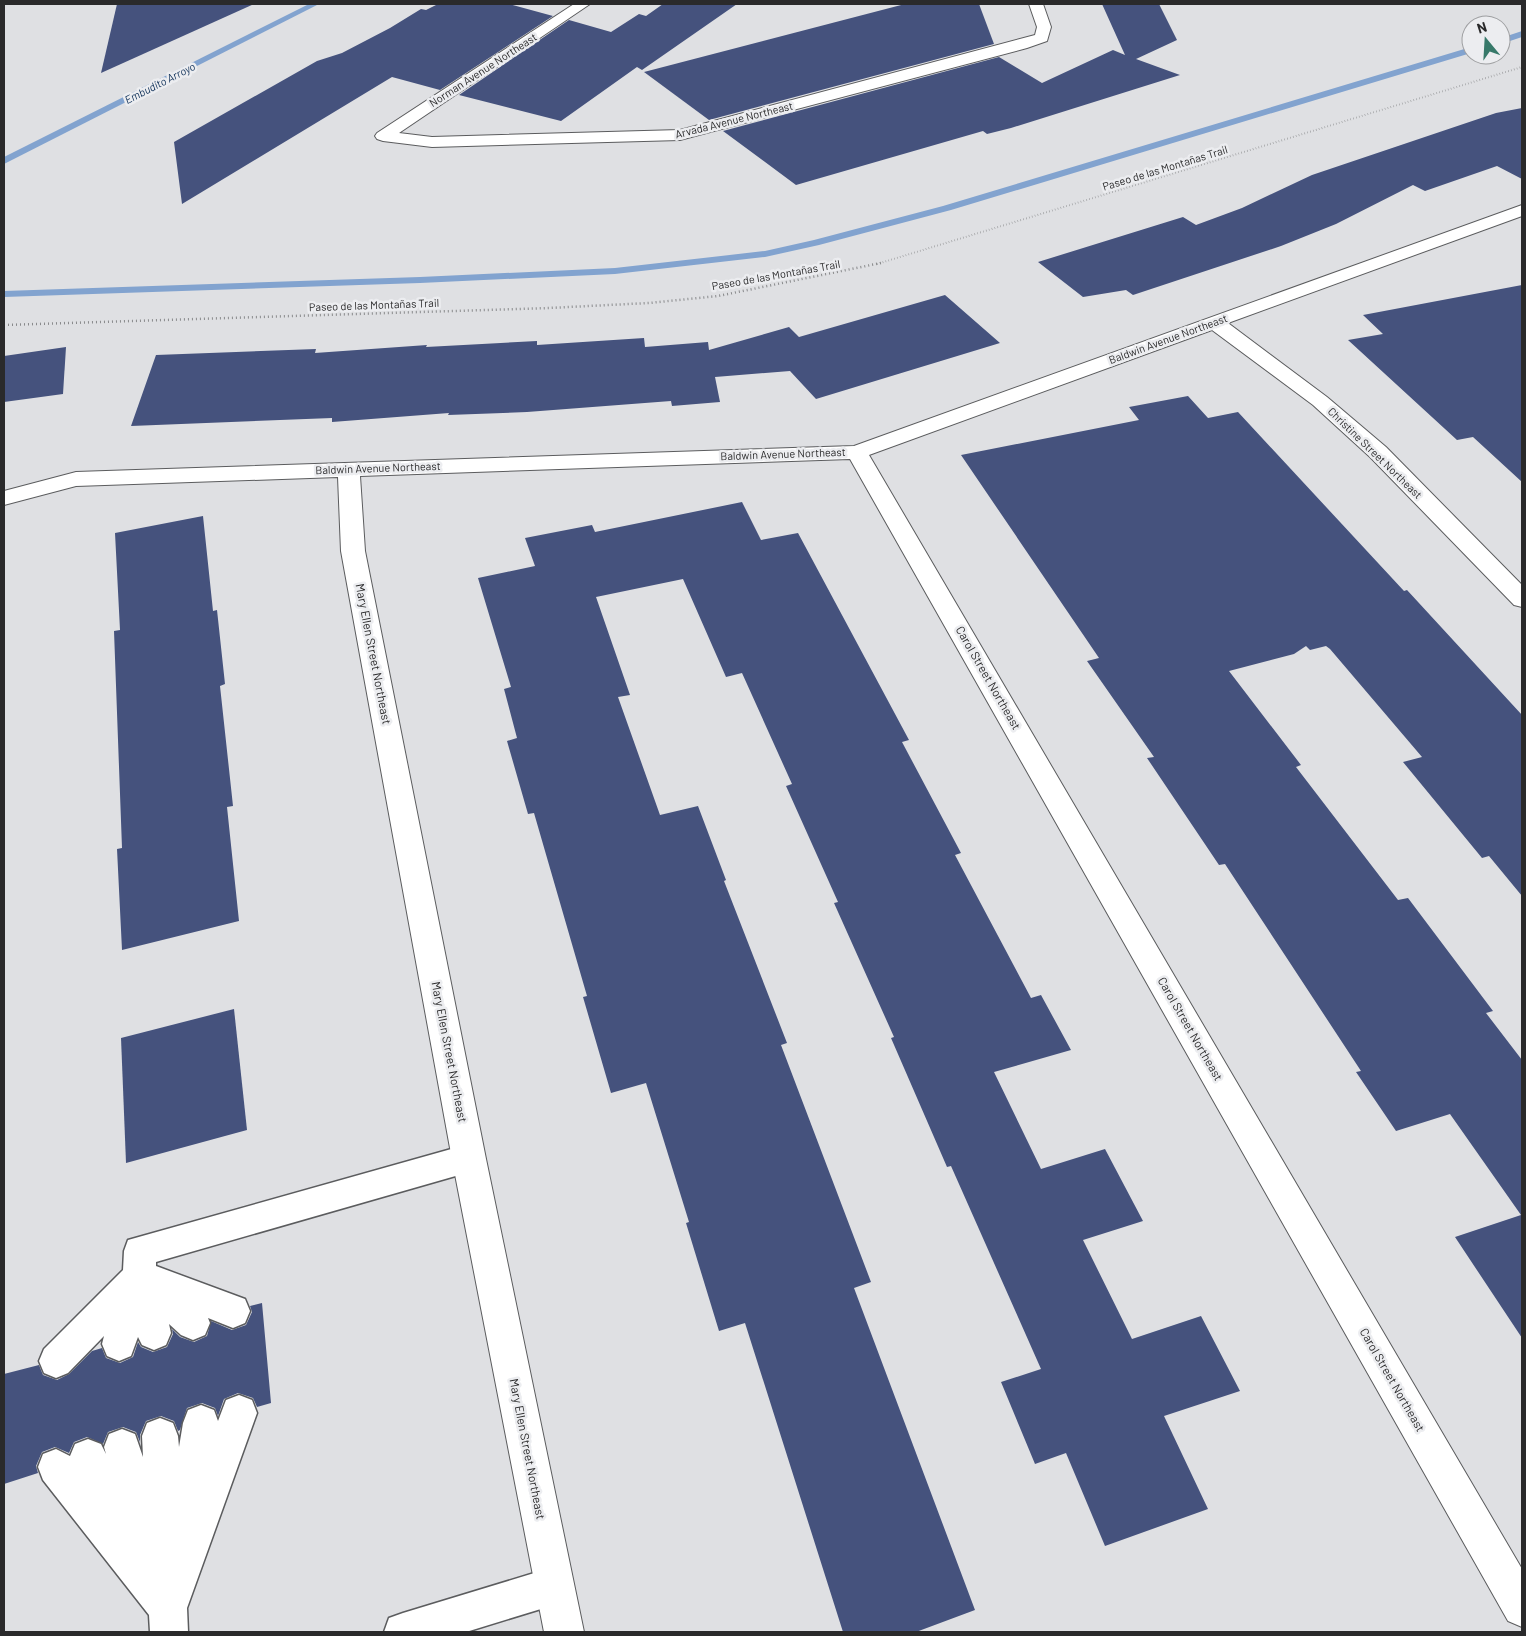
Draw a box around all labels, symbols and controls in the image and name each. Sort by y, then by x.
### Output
north arrow [1461,15,1511,65]
text: N [1475,18,1489,37]
street label: Norman Avenue Northeast [427,30,539,109]
water label: Embudito Arroyo [122,59,197,106]
street label: Arvada Avenue Northeast [674,99,794,140]
street label: Paseo de las Montañas Trail [1101,142,1229,193]
street label: Paseo de las Montañas Trail [711,257,841,292]
street label: Paseo de las Montañas Trail [309,296,439,313]
street label: Baldwin Avenue Northeast [1107,311,1229,366]
street label: Christine Street Northeast [1326,404,1425,501]
street label: Baldwin Avenue Northeast [720,445,846,462]
street label: Baldwin Avenue Northeast [315,459,441,476]
street label: Mary Ellen Street Northeast [353,582,395,725]
street label: Carol Street Northeast [954,623,1024,732]
street label: Carol Street Northeast [1156,974,1226,1083]
street label: Mary Ellen Street Northeast [429,980,471,1123]
street label: Carol Street Northeast [1358,1325,1428,1434]
street label: Mary Ellen Street Northeast [507,1377,549,1520]

